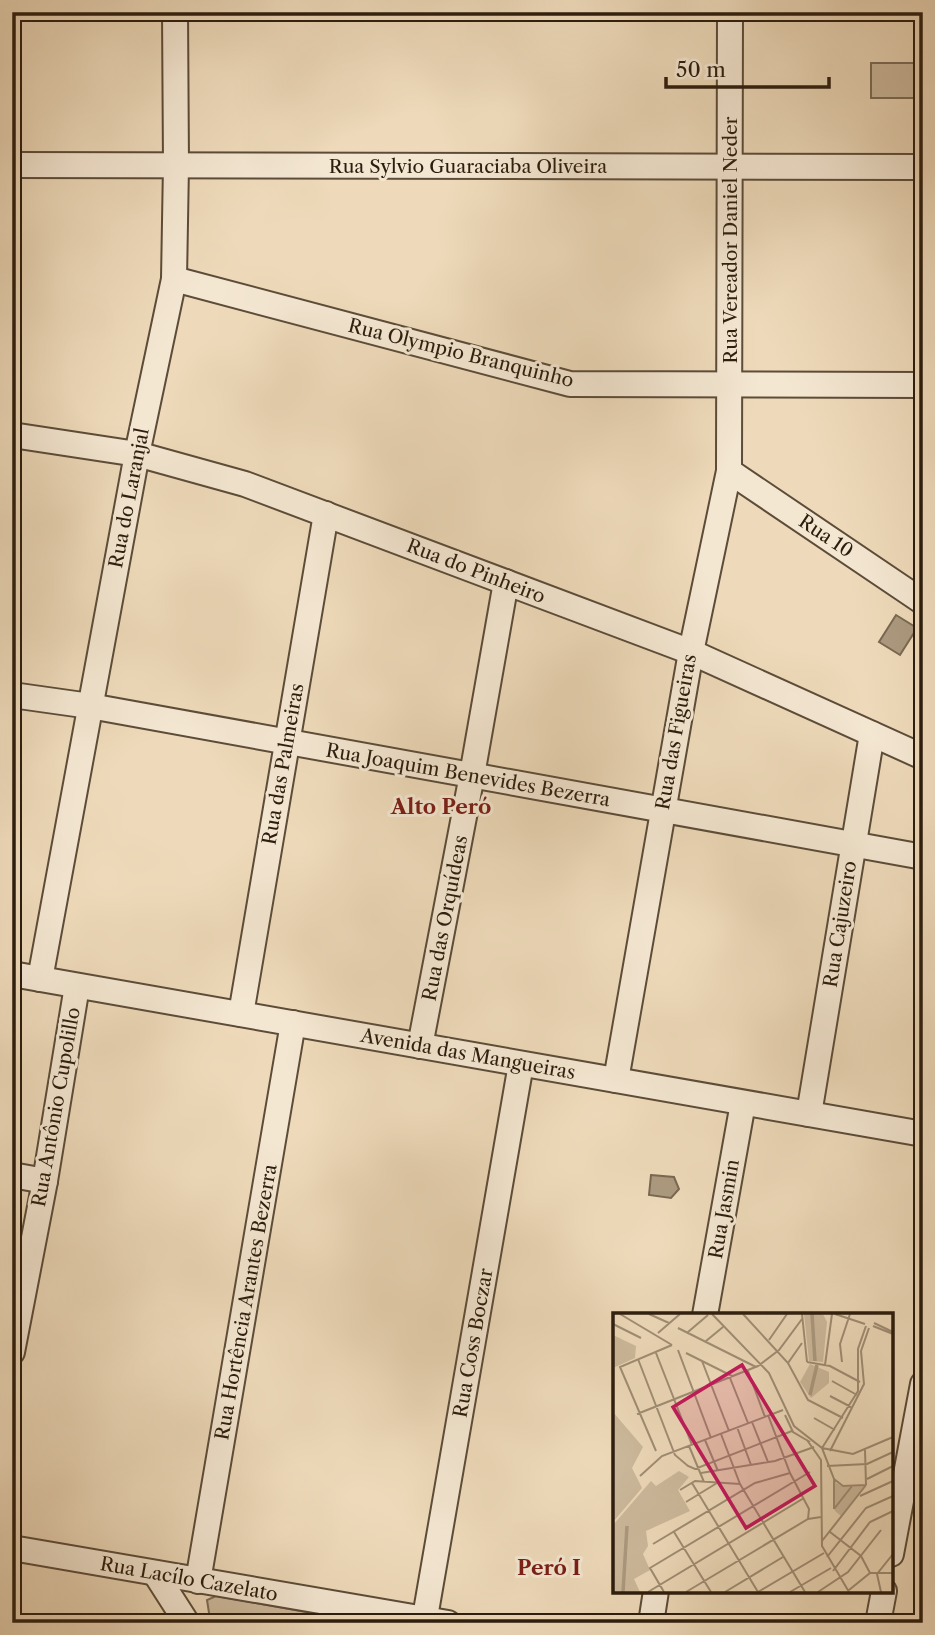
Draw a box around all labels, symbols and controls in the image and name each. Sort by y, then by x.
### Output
scale bar [666,46,828,90]
text: 50 m [676,57,726,82]
street label: Rua Vereador Daniel Neder [719,116,742,364]
street label: Rua Sylvio Guaraciaba Oliveira [329,155,607,178]
street label: Rua Olympio Branquinho [346,314,576,392]
street label: Rua do Laranjal [104,426,154,570]
street label: Rua 10 [794,510,858,562]
street label: Rua do Pinheiro [403,534,549,608]
street label: Rua das Figueiras [651,652,701,812]
street label: Rua das Palmeiras [257,681,309,847]
street label: Rua Joaquim Benevides Bezerra [324,739,612,811]
district label: Alto Peró [390,794,491,819]
street label: Rua das Orquídeas [418,833,472,1003]
street label: Rua Cajuzeiro [819,859,861,989]
street label: Rua Antônio Cupolillo [27,1005,85,1209]
street label: Avenida das Mangueiras [358,1024,577,1084]
street label: Rua Jasmin [704,1157,744,1261]
street label: Rua Hortência Arantes Bezerra [210,1162,282,1442]
street label: Rua Coss Boczar [449,1267,497,1419]
inset map [613,1313,893,1593]
street label: Rua Lacílo Cazelato [98,1552,280,1606]
district label: Peró I [517,1555,581,1580]

